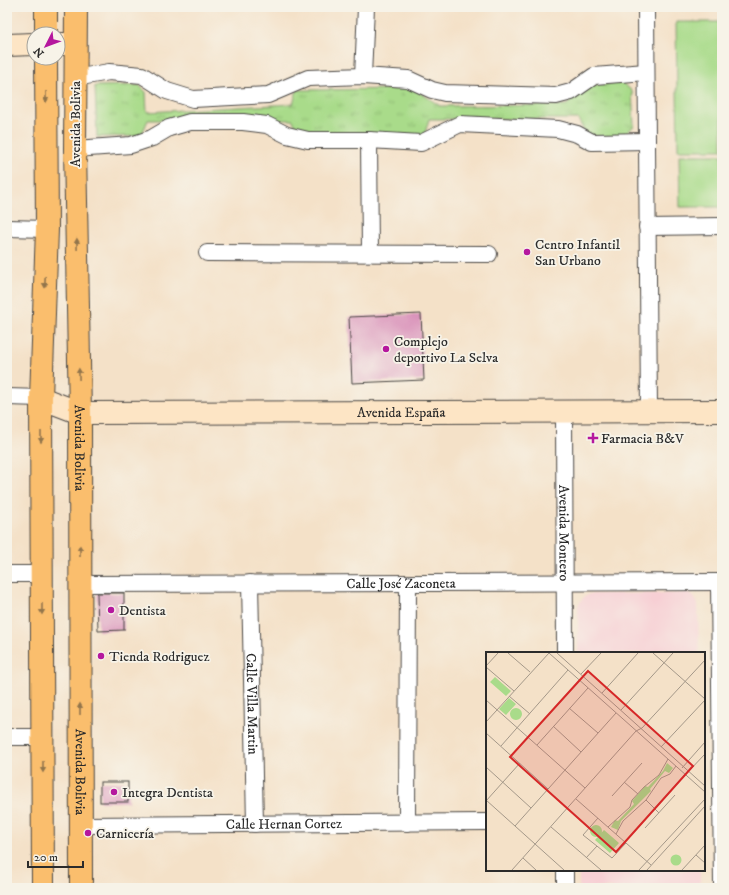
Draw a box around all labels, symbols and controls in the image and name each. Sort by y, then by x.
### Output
north arrow [26,26,66,66]
text: N [31,44,48,60]
street label: Avenida Bolivia [67,81,85,167]
one-way arrow [43,91,49,104]
place label: Centro Infantil San Urbano [535,236,621,270]
one-way arrow [74,237,80,250]
marker: Centro Infantil San Urbano [522,247,532,257]
one-way arrow [42,276,48,289]
place label: Complejo deportivo La Selva [394,333,498,367]
marker: Complejo deportivo La Selva [381,344,391,354]
one-way arrow [76,367,82,380]
street label: Avenida Bolivia [70,404,88,491]
street label: Avenida España [357,404,445,422]
place label: Farmacia B&V [601,430,685,448]
one-way arrow [38,431,44,444]
marker: Farmacia B&V [588,433,598,443]
street label: Avenida Montero [554,485,573,581]
one-way arrow [77,544,83,557]
street label: Calle José Zaconeta [346,575,456,593]
place label: Dentista [119,602,166,620]
one-way arrow [39,603,45,616]
marker: Dentista [106,605,116,615]
place label: Tienda Rodriguez [109,648,209,666]
marker: Tienda Rodriguez [96,651,106,661]
inset map [486,652,705,871]
street label: Calle Villa Martin [241,653,262,756]
one-way arrow [77,703,84,715]
street label: Avenida Bolivia [71,729,89,815]
one-way arrow [40,761,46,774]
place label: Integra Dentista [122,784,213,802]
marker: Integra Dentista [109,787,119,797]
street label: Calle Hernan Cortez [226,815,342,834]
place label: Carnicería [96,825,154,843]
marker: Carnicería [83,828,93,838]
scale bar [28,843,83,869]
text: 20 m [34,850,58,865]

